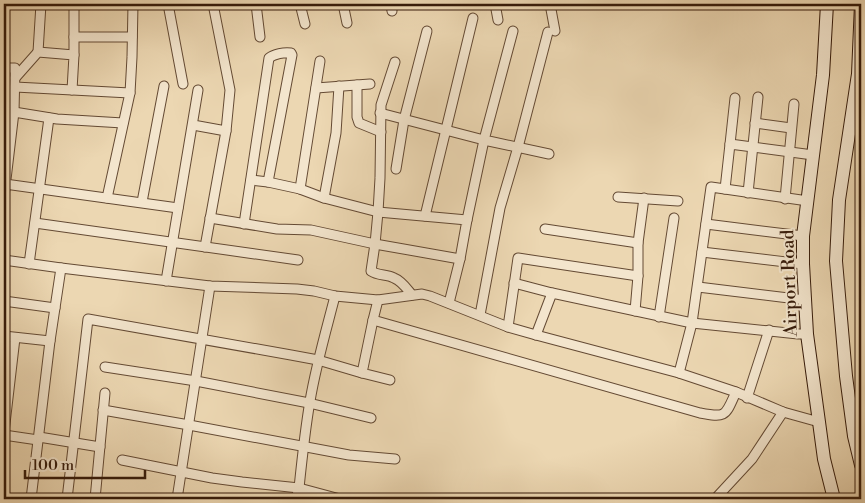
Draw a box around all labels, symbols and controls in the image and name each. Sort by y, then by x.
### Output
street label: Airport Road [776,228,803,338]
scale bar [25,448,145,480]
text: 100 m [32,456,74,475]

